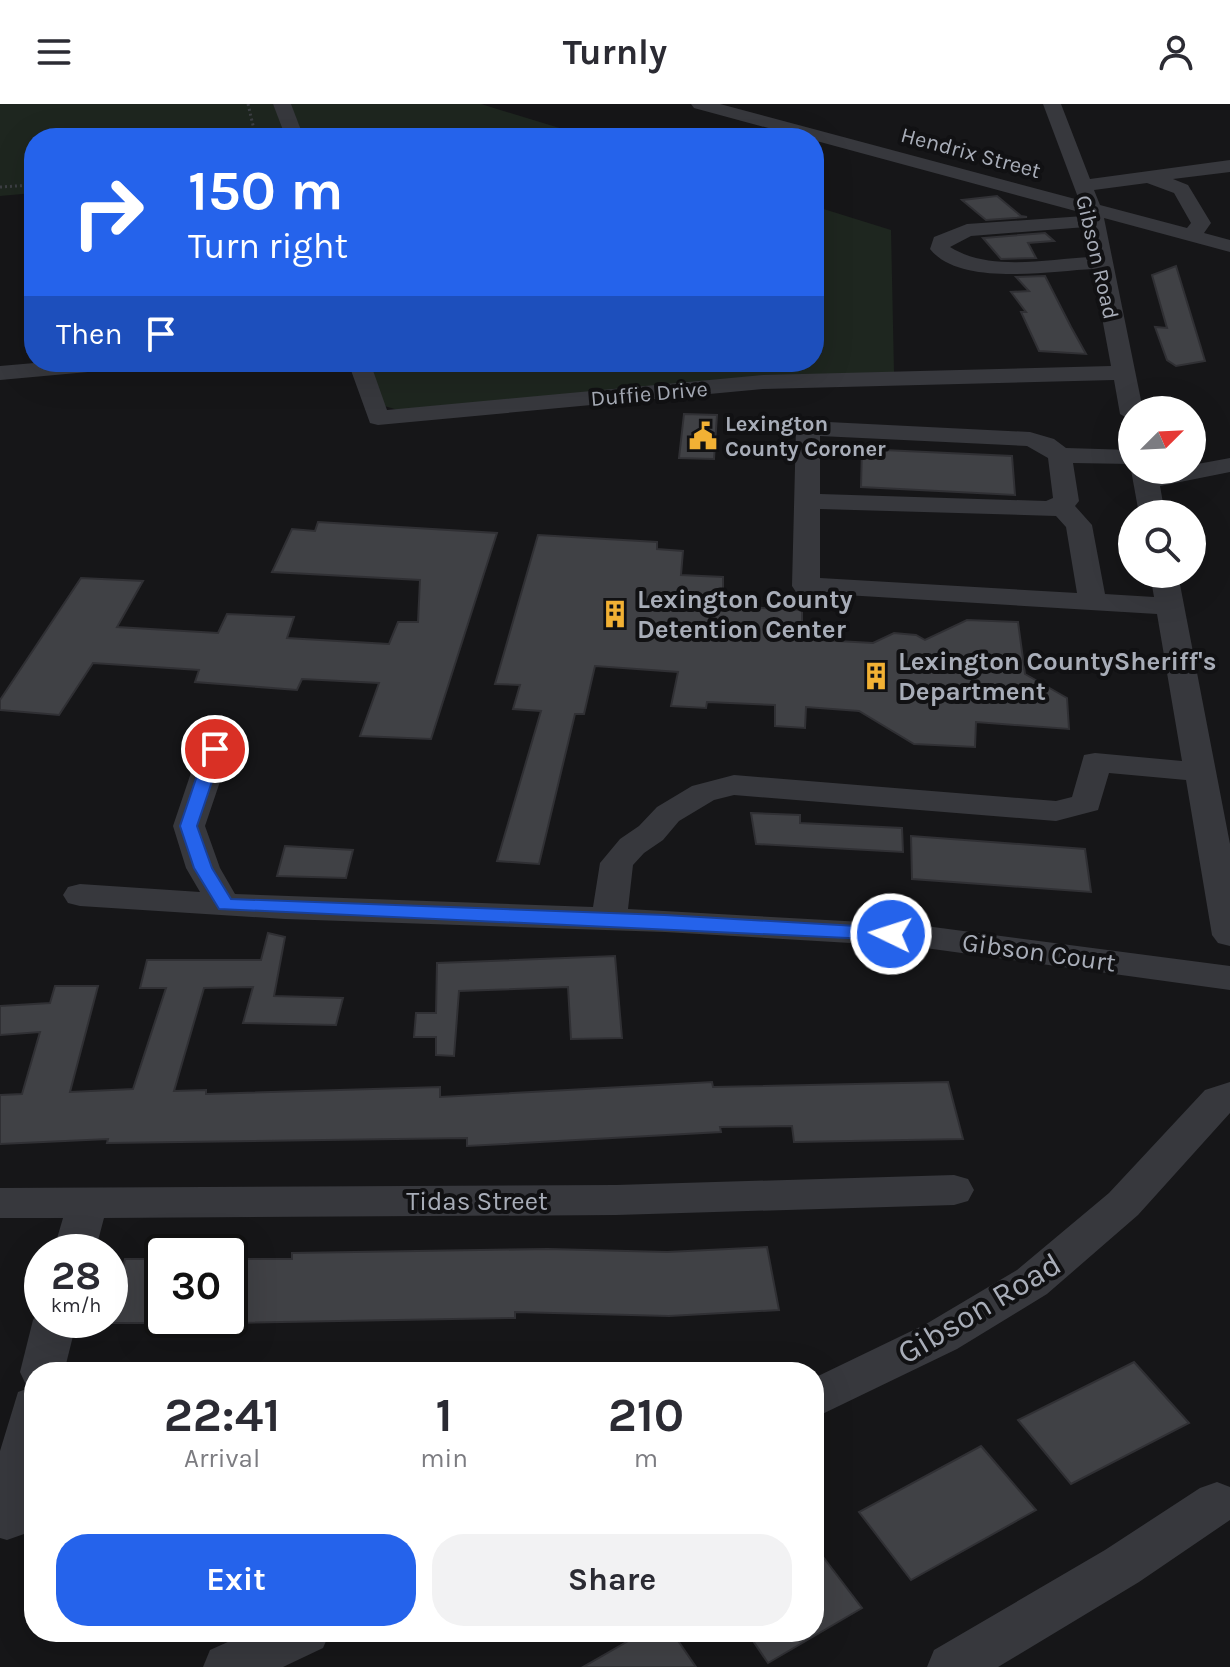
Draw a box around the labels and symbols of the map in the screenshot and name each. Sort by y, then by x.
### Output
street label: Hendrix Street [898,122,1044,184]
street label: Gibson Road [1070,193,1124,322]
street label: Duffie Drive [589,376,709,412]
north arrow [1118,396,1206,484]
place label: Lexington County Coroner [725,411,886,462]
public building icon: Lexington County Coroner [688,421,718,451]
place label: Lexington County Detention Center [637,584,853,645]
building icon: Lexington County Detention Center [600,599,630,629]
place label: Lexington CountySheriff's Department [898,646,1216,707]
building icon: Lexington CountySheriff's Department [861,661,891,691]
pin [181,715,249,783]
position arrow [849,892,933,976]
street label: Gibson Court [960,926,1118,979]
street label: Tidas Street [406,1186,548,1217]
speed limit sign: 30 [144,1234,248,1338]
street label: Gibson Road [891,1245,1068,1372]

